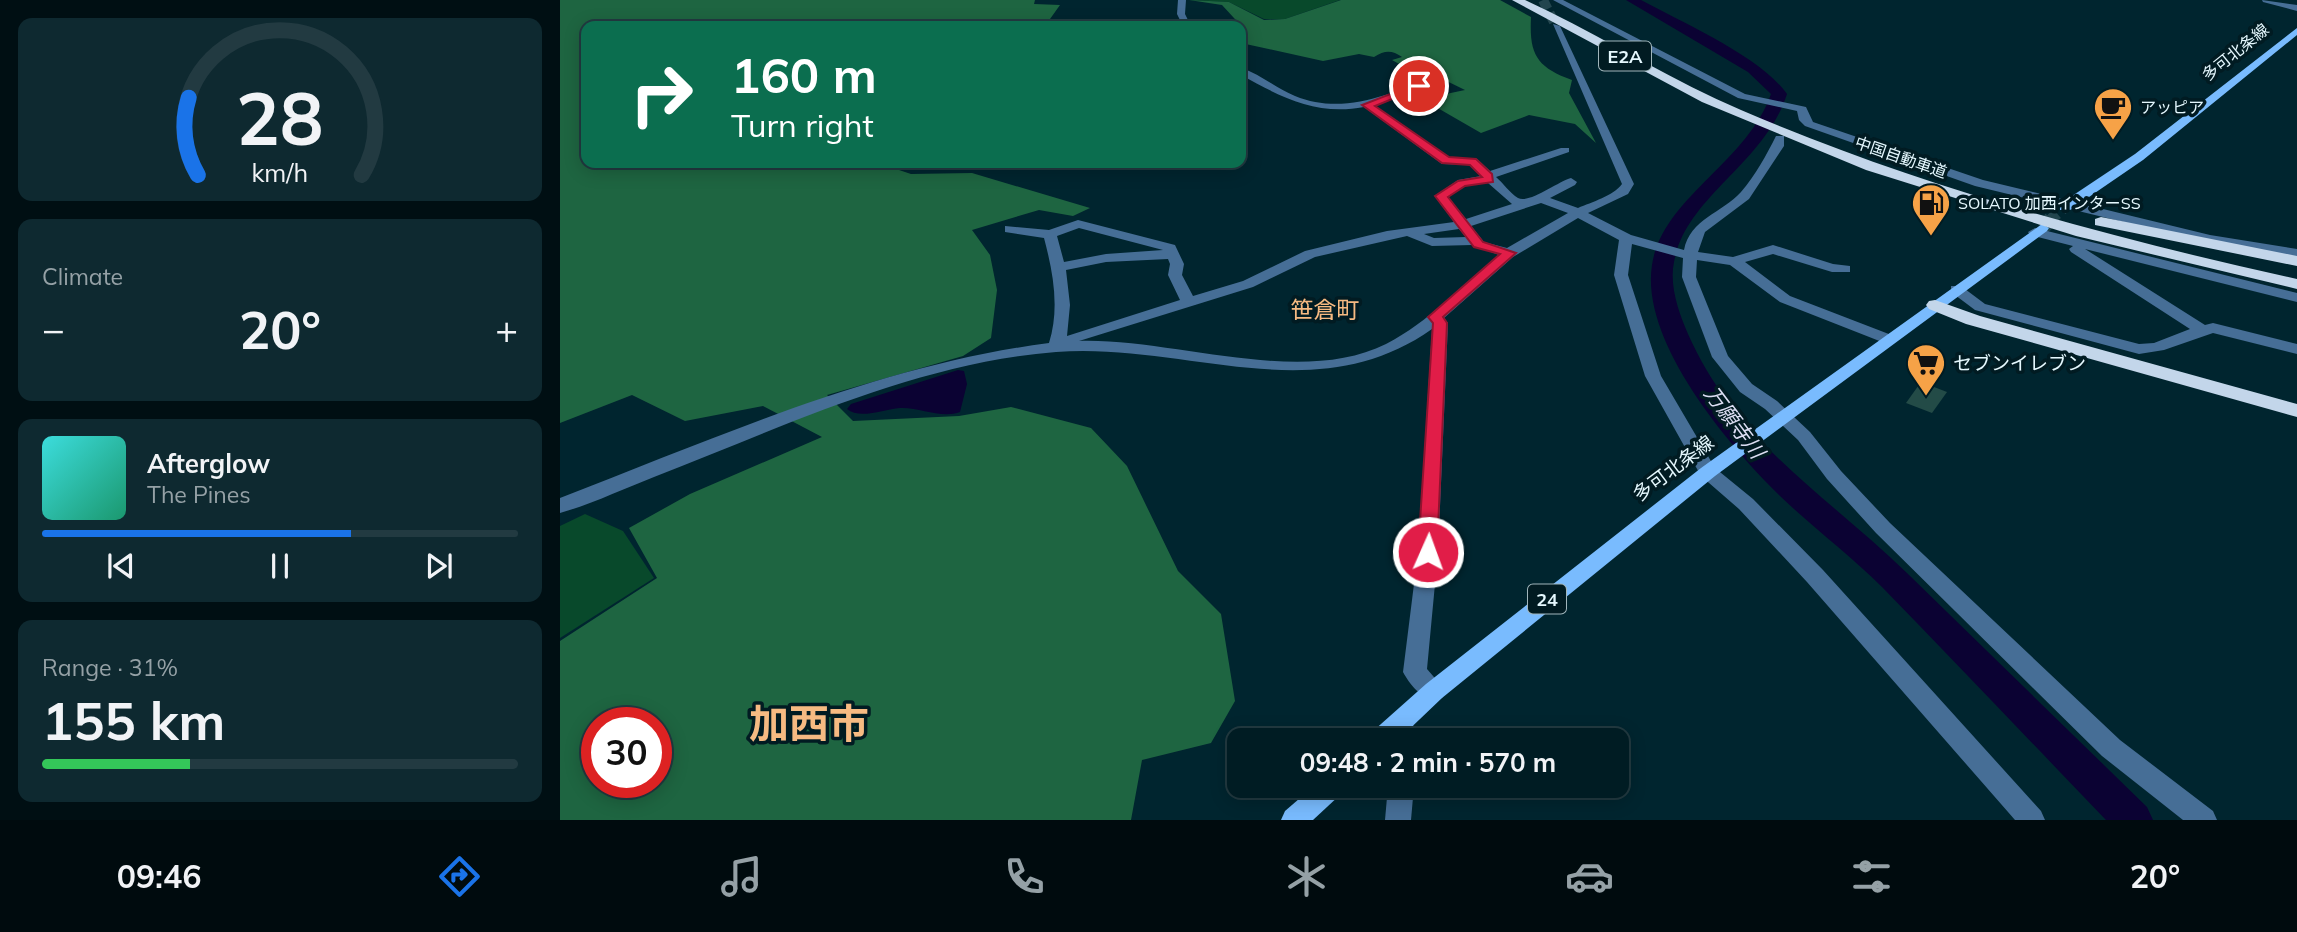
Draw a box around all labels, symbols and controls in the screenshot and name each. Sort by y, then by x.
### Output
street label: 多可北条線 [2198,19,2272,85]
road number: E2A [1599,42,1651,70]
text: 160 m [731,44,877,105]
icon: right [616,49,707,140]
pin [1389,56,1449,116]
icon: arrive [1400,67,1438,105]
text: 28 [236,73,324,164]
cafe icon: アッピア [2092,86,2134,141]
place label: アッピア [2140,97,2204,117]
text: Turn right [731,105,874,145]
street label: 中国自動車道 [1852,132,1950,182]
text: km/h [252,157,308,188]
fuel station icon: SOLATO 加西インターSS [1910,182,1952,237]
place label: SOLATO 加西インターSS [1958,193,2141,213]
text: Climate [42,262,123,291]
district label: 笹倉町 [1291,295,1360,324]
text: 20° [239,297,321,362]
text: − [42,305,65,353]
text: + [495,305,518,353]
supermarket icon: セブンイレブン [1905,342,1947,397]
place label: セブンイレブン [1953,351,2086,375]
water label: 万願寺川 [1699,381,1772,465]
street label: 多可北条線 [1628,430,1718,506]
text: Afterglow [147,447,270,480]
text: The Pines [147,480,251,509]
position arrow [1391,515,1465,589]
icon: previous [102,547,140,585]
icon: pause [261,547,299,585]
icon: next [420,547,458,585]
road number: 24 [1528,584,1566,614]
text: Range · 31% [42,653,178,682]
text: 155 km [42,688,225,753]
district label: 加西市 [749,698,869,748]
speed limit sign: 30 [581,707,672,798]
text: 09:48 · 2 min · 570 m [1300,746,1556,779]
icon: directions [435,852,484,901]
icon: music [717,852,766,901]
icon: phone [1000,852,1049,901]
icon: climate [1282,852,1331,901]
icon: car [1565,852,1614,901]
icon: filters [1847,852,1896,901]
text: 09:46 [117,856,201,896]
text: 20° [2130,856,2180,896]

